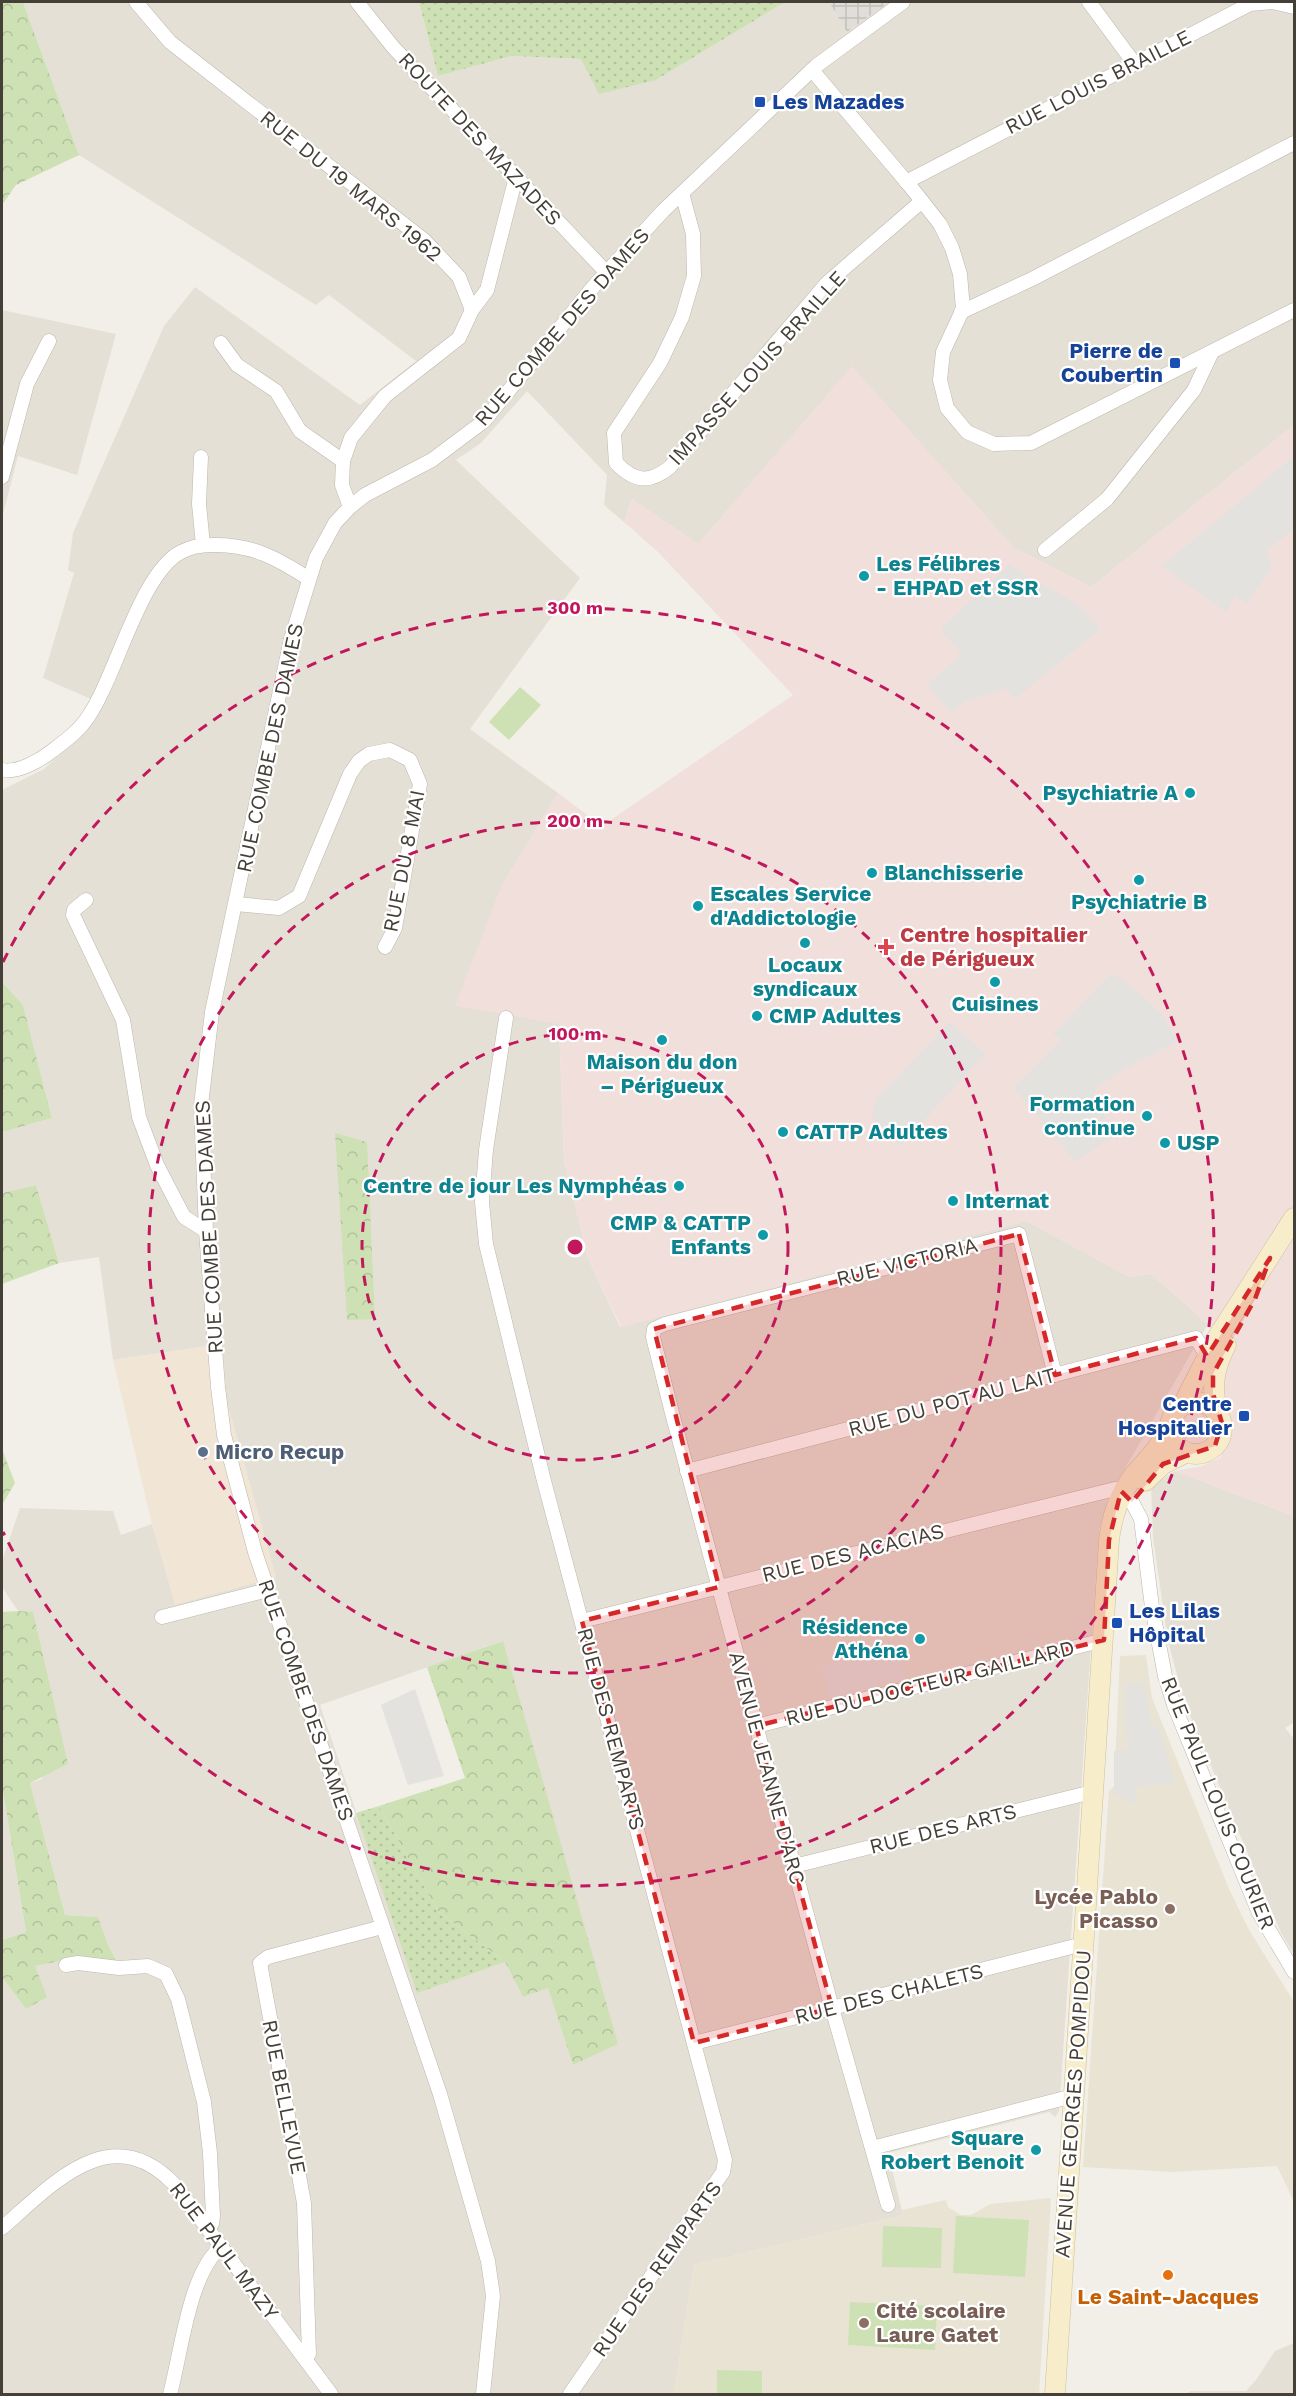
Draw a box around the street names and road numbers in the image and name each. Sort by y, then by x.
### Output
street label: RUE LOUIS BRAILLE [1001,24,1195,139]
street label: ROUTE DES MAZADES [394,47,567,230]
street label: RUE DU 19 MARS 1962 [255,105,447,267]
street label: RUE COMBE DES DAMES [469,223,654,431]
street label: IMPASSE LOUIS BRAILLE [663,265,851,470]
street label: RUE COMBE DES DAMES [231,621,308,875]
street label: RUE DU 8 MAI [377,788,430,934]
street label: RUE COMBE DES DAMES [189,1099,228,1355]
street label: RUE VICTORIA [834,1232,980,1291]
street label: RUE DU POT AU LAIT [845,1362,1059,1441]
street label: RUE DES ACACIAS [759,1518,946,1587]
street label: RUE COMBE DES DAMES [253,1576,360,1824]
street label: RUE DES REMPARTS [572,1625,651,1833]
street label: RUE DU DOCTEUR GAILLARD [783,1634,1077,1731]
street label: AVENUE JEANNE D'ARC [724,1648,811,1887]
street label: RUE PAUL LOUIS COURIER [1156,1673,1281,1933]
street label: RUE DES ARTS [867,1798,1019,1859]
street label: AVENUE GEORGES POMPIDOU [1049,1949,1096,2259]
street label: RUE DES CHALETS [792,1958,986,2029]
street label: RUE BELLEVUE [257,2018,312,2176]
street label: RUE DES REMPARTS [587,2176,727,2361]
street label: RUE PAUL MAZY [165,2177,284,2324]

